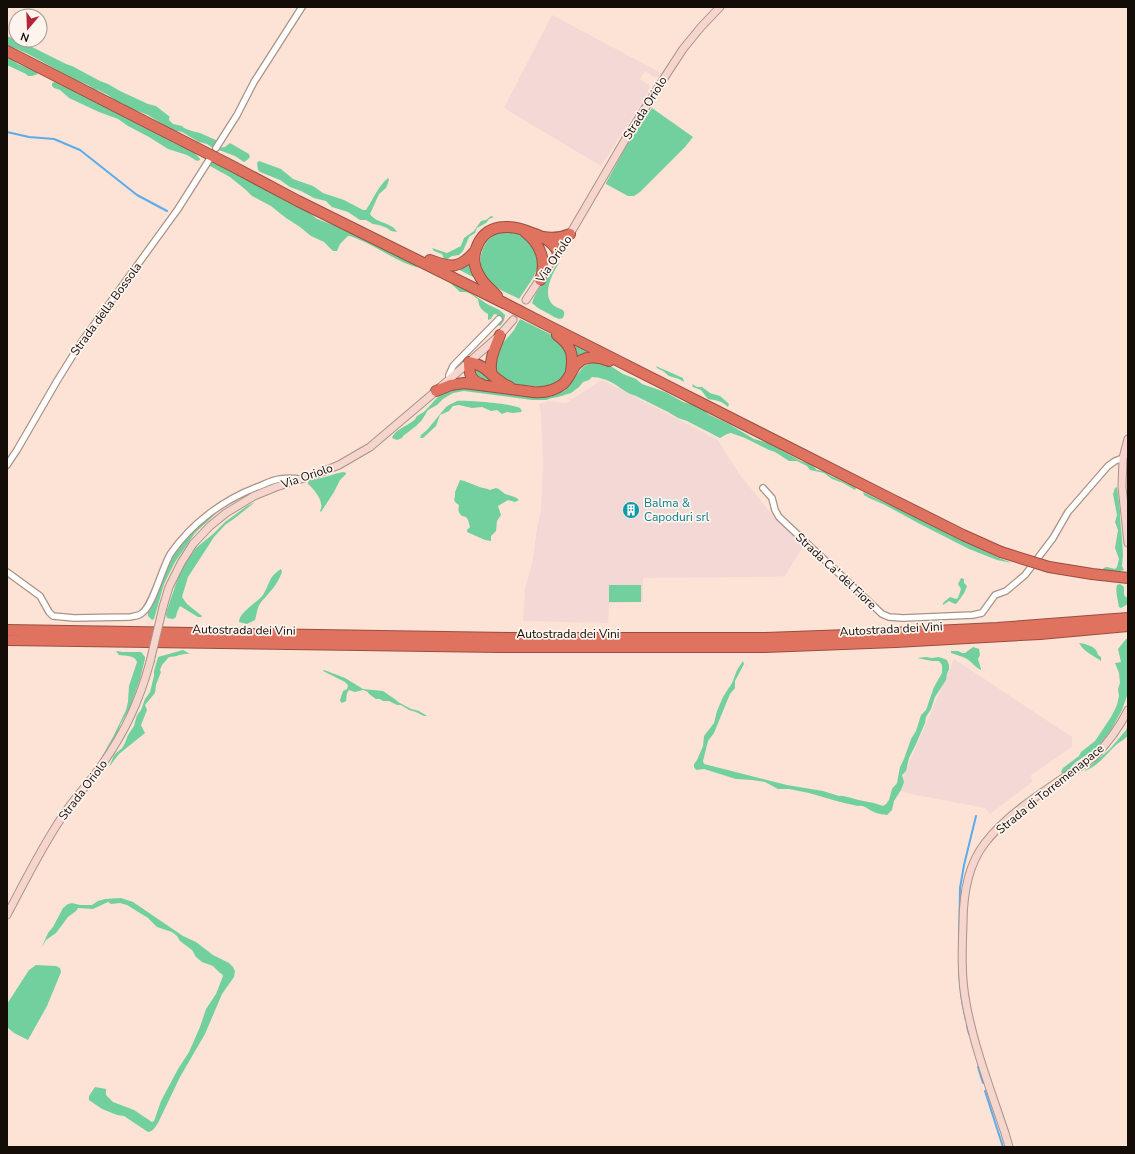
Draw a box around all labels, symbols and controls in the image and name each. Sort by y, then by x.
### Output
north arrow [8,8,48,48]
text: N [19,29,31,45]
street label: Strada Oriolo [619,73,671,143]
street label: Via Oriolo [532,232,576,287]
street label: Strada della Bossola [67,259,145,359]
street label: Via Oriolo [278,460,335,493]
place label: Balma & Capoduri srl [644,495,710,525]
building icon: Balma & Capoduri srl [621,500,641,520]
street label: Strada Ca' del Fiore [792,529,880,613]
street label: Autostrada dei Vini [839,618,943,640]
street label: Autostrada dei Vini [192,621,296,639]
street label: Autostrada dei Vini [516,626,620,642]
street label: Strada di Torremenapace [993,741,1107,837]
street label: Strada Oriolo [55,756,111,823]

